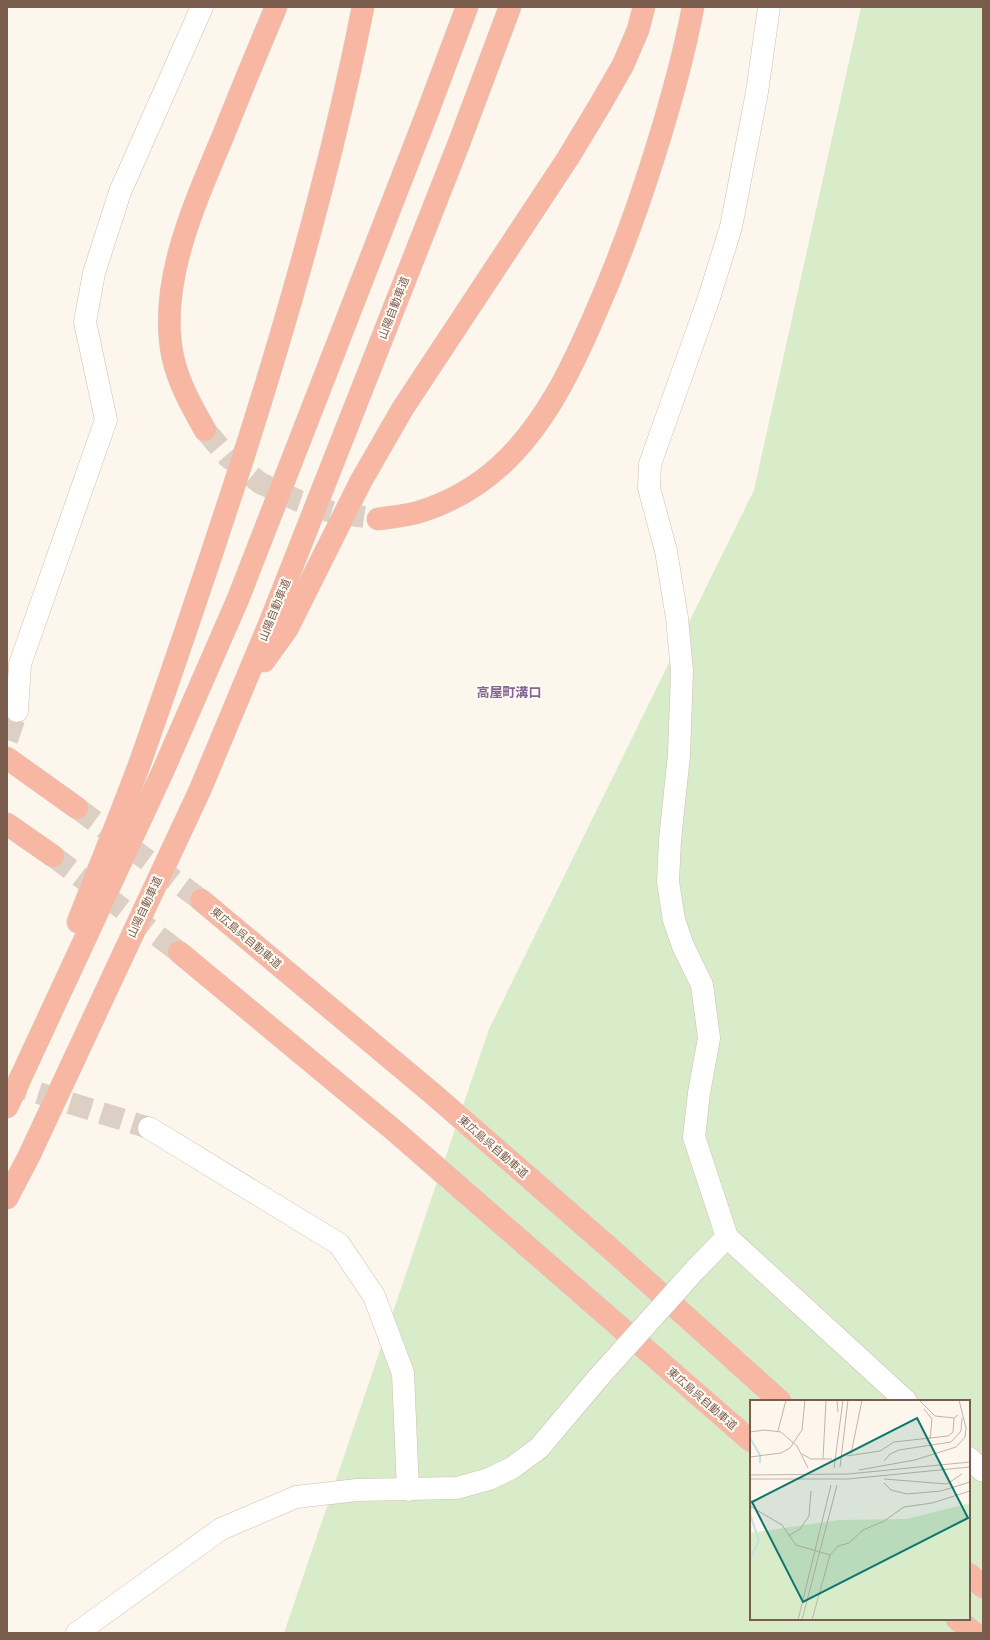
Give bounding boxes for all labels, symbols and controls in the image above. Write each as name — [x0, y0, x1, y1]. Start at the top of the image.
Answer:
street label: 山陽自動車道 — [376, 275, 412, 341]
street label: 山陽自動車道 — [257, 577, 293, 643]
district label: 高屋町溝口 — [476, 685, 542, 700]
street label: 山陽自動車道 — [125, 874, 165, 940]
street label: 東広島呉自動車道 — [208, 905, 284, 971]
street label: 東広島呉自動車道 — [456, 1113, 530, 1181]
street label: 東広島呉自動車道 — [665, 1365, 739, 1433]
inset map — [750, 1400, 970, 1620]

